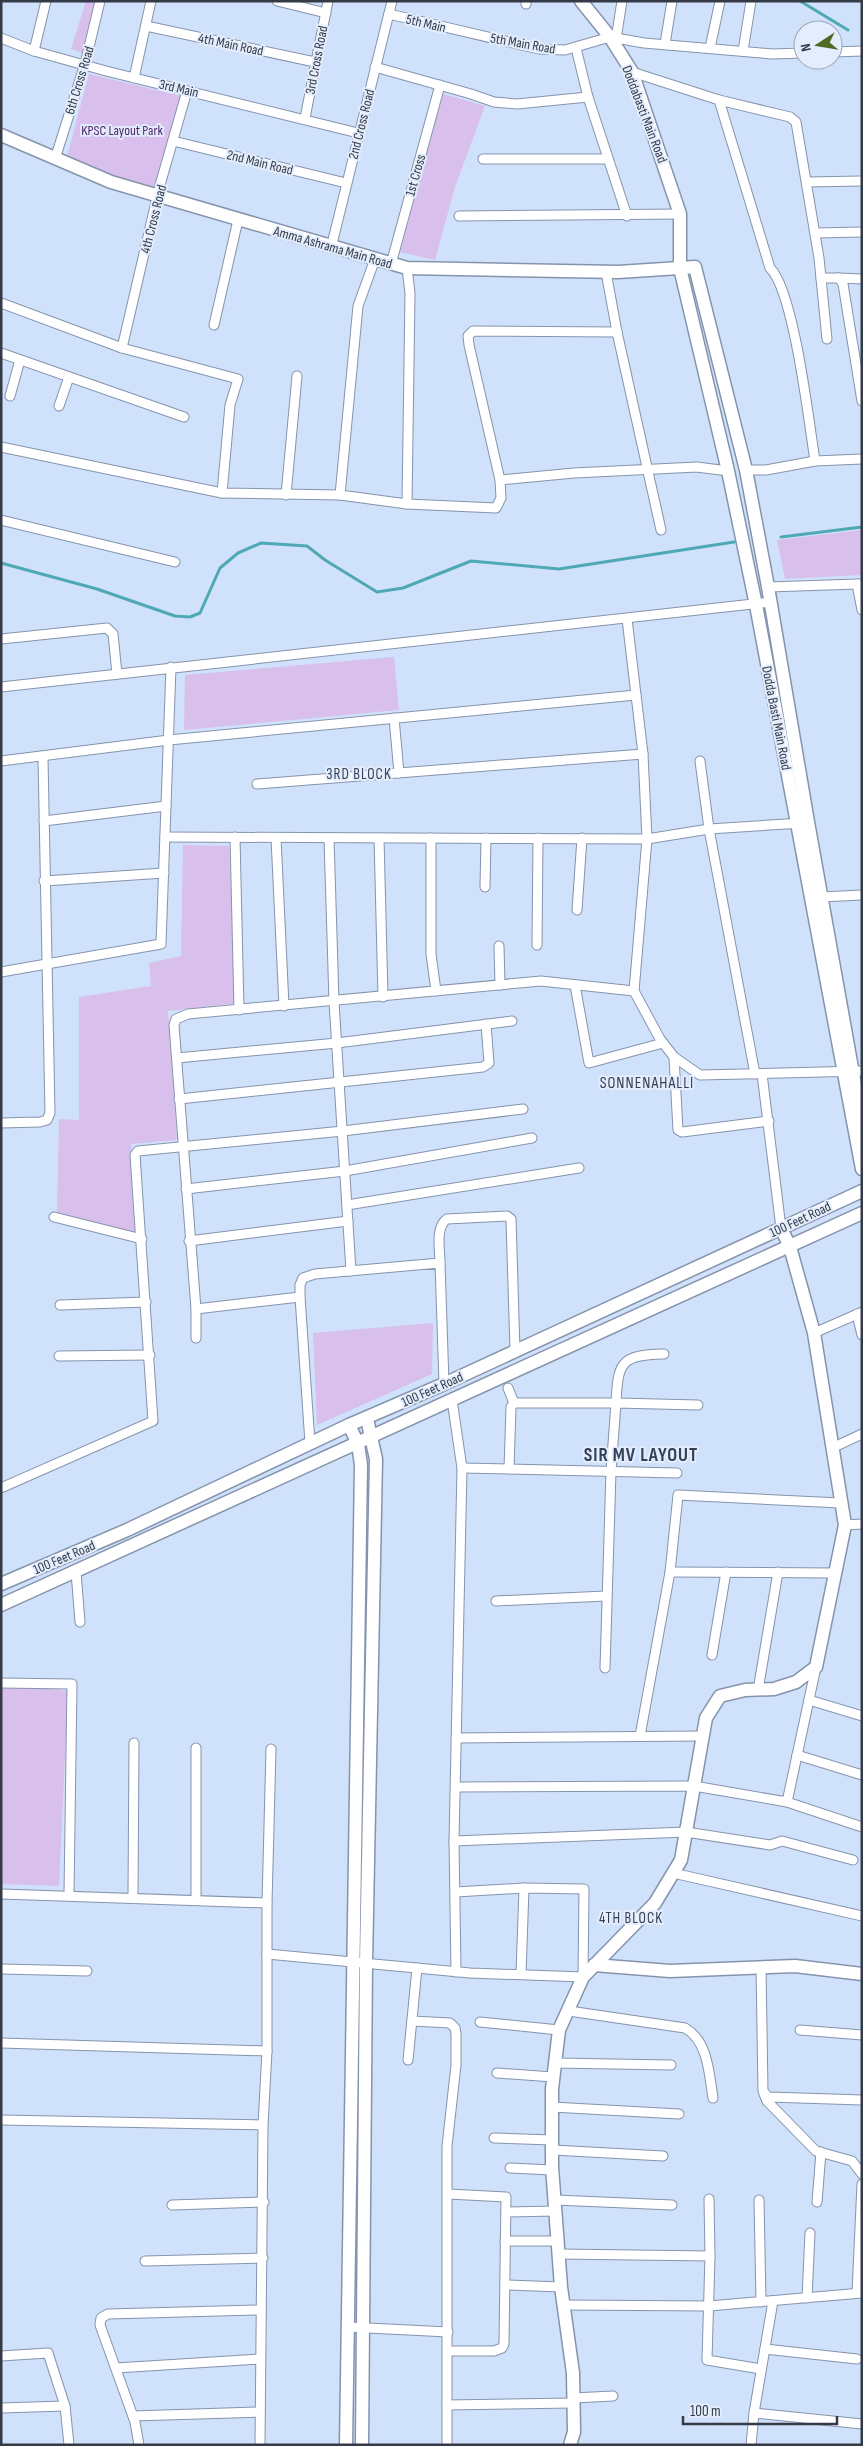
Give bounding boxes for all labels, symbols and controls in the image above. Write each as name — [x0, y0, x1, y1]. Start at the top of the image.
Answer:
street label: 5th Main — [404, 11, 447, 36]
north arrow — [793, 20, 843, 70]
street label: 3rd Cross Road — [302, 24, 331, 96]
street label: 4th Main Road — [197, 29, 265, 60]
street label: 5th Main Road — [489, 29, 557, 58]
text: N — [797, 42, 815, 53]
street label: 6th Cross Road — [61, 44, 98, 116]
street label: Doddabasti Main Road — [618, 63, 671, 165]
street label: 3rd Main — [157, 76, 200, 101]
street label: 2nd Cross Road — [345, 87, 378, 161]
park label: KPSC Layout Park — [81, 122, 163, 139]
street label: 2nd Main Road — [225, 146, 295, 179]
street label: 1st Cross — [401, 152, 430, 198]
street label: 4th Cross Road — [137, 183, 170, 255]
street label: Amma Ashrama Main Road — [271, 222, 394, 273]
street label: Dodda Basti Main Road — [758, 665, 795, 772]
district label: 3RD BLOCK — [326, 765, 392, 784]
district label: SONNENAHALLI — [600, 1074, 694, 1093]
street label: 100 Feet Road — [767, 1198, 834, 1241]
street label: 100 Feet Road — [399, 1368, 466, 1411]
district label: SIR MV LAYOUT — [584, 1444, 698, 1467]
street label: 100 Feet Road — [31, 1537, 98, 1578]
district label: 4TH BLOCK — [599, 1909, 663, 1928]
scale bar — [683, 2394, 837, 2426]
text: 100 m — [690, 2402, 721, 2421]

